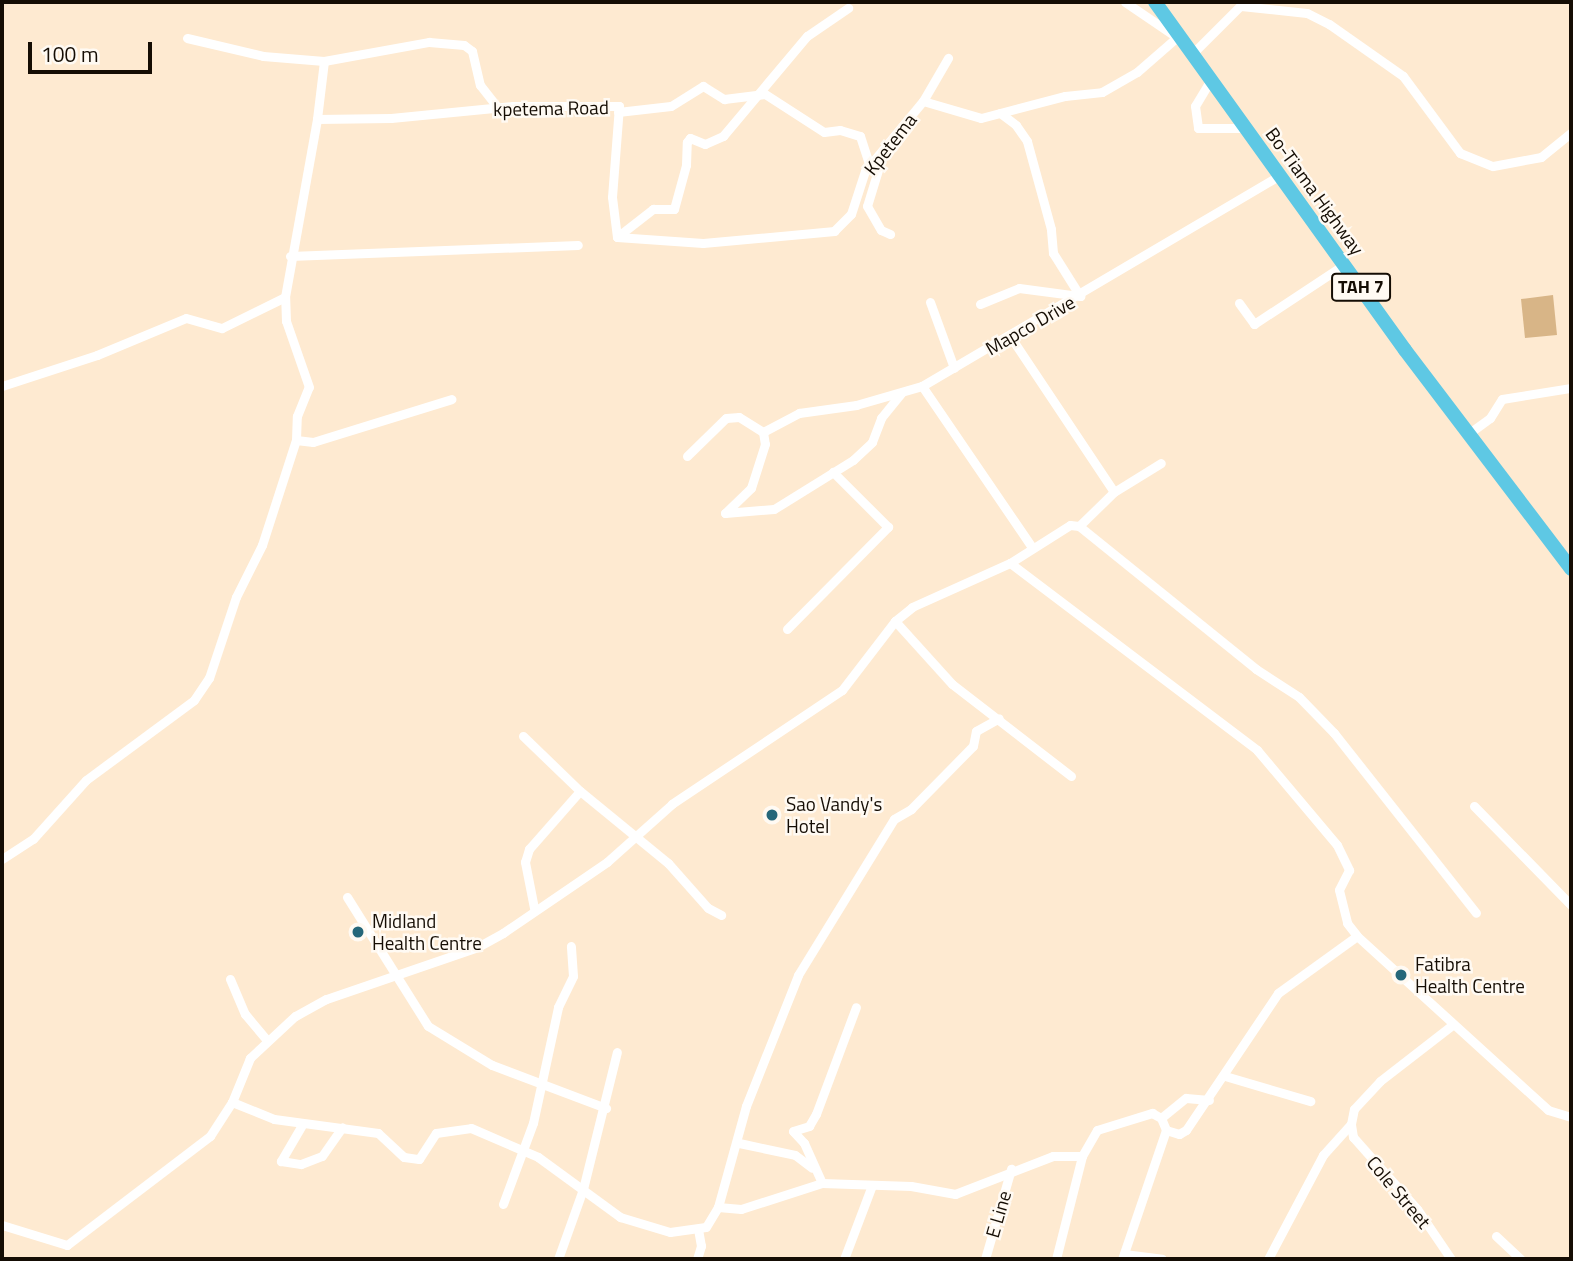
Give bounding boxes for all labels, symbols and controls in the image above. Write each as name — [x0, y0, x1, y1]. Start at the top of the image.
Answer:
scale bar — [32, 28, 156, 72]
text: 100 m — [41, 38, 98, 70]
street label: kpetema Road — [493, 96, 609, 120]
street label: Kpetema — [859, 109, 921, 179]
street label: Bo-Tiama Highway — [1261, 123, 1369, 259]
road number: TAH 7 — [1330, 272, 1392, 302]
street label: Mapco Drive — [981, 290, 1079, 360]
place label: Sao Vandy's Hotel — [786, 793, 882, 837]
marker: Sao Vandy's Hotel — [764, 807, 780, 823]
place label: Midland Health Centre — [372, 910, 482, 954]
marker: Midland Health Centre — [350, 924, 366, 940]
place label: Fatibra Health Centre — [1415, 953, 1525, 997]
marker: Fatibra Health Centre — [1393, 967, 1409, 983]
street label: Cole Street — [1362, 1151, 1436, 1233]
street label: E Line — [980, 1188, 1016, 1240]

